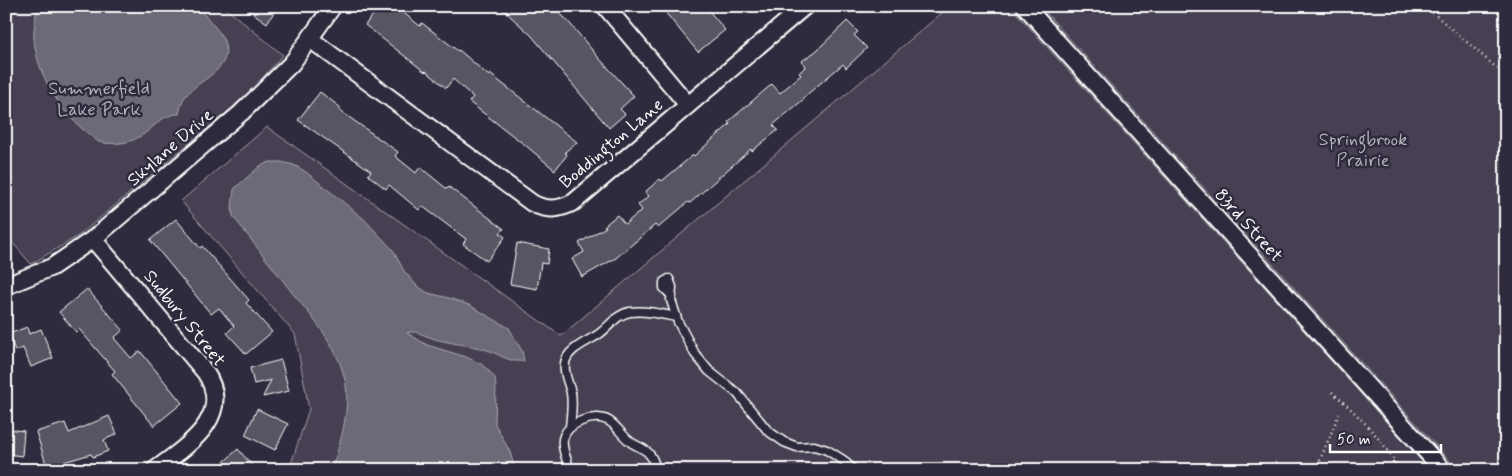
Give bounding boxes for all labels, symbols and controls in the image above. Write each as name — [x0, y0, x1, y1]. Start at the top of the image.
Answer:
park label: Summerfield Lake Park — [48, 77, 150, 122]
street label: Boddington Lane — [555, 93, 670, 196]
street label: Skylane Drive — [122, 103, 219, 192]
park label: Springbrook Prairie — [1319, 128, 1407, 173]
street label: 83rd Street — [1209, 184, 1288, 268]
street label: Sudbury Street — [138, 265, 231, 372]
scale bar — [1330, 421, 1441, 453]
text: 50 m — [1337, 430, 1371, 450]

